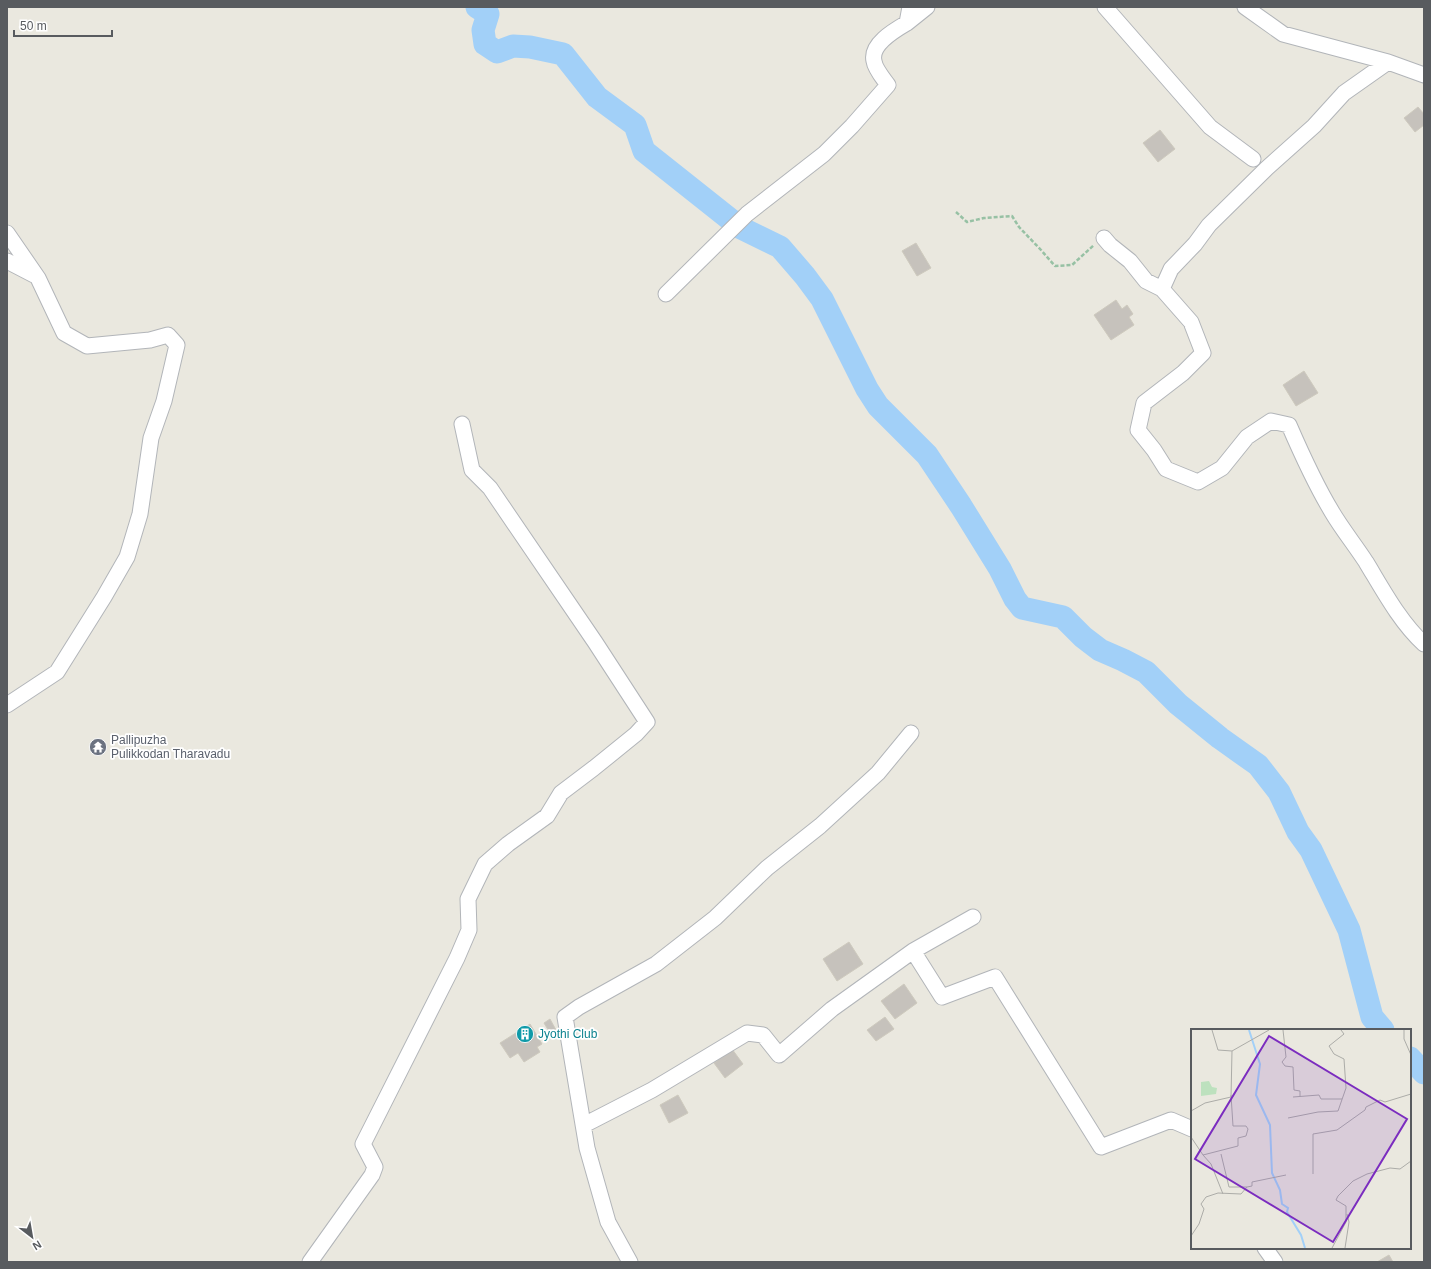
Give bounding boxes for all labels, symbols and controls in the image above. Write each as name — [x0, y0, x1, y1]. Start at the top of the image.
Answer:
scale bar — [14, 12, 112, 38]
text: 50 m — [20, 19, 47, 33]
place label: Pallipuzha Pulikkodan Tharavadu — [111, 733, 230, 761]
temple icon: Pallipuzha Pulikkodan Tharavadu — [88, 737, 108, 757]
building icon: Jyothi Club — [515, 1024, 535, 1044]
place label: Jyothi Club — [538, 1027, 598, 1041]
inset map — [1191, 1029, 1411, 1249]
north arrow — [12, 1217, 52, 1257]
text: N — [31, 1238, 44, 1253]

